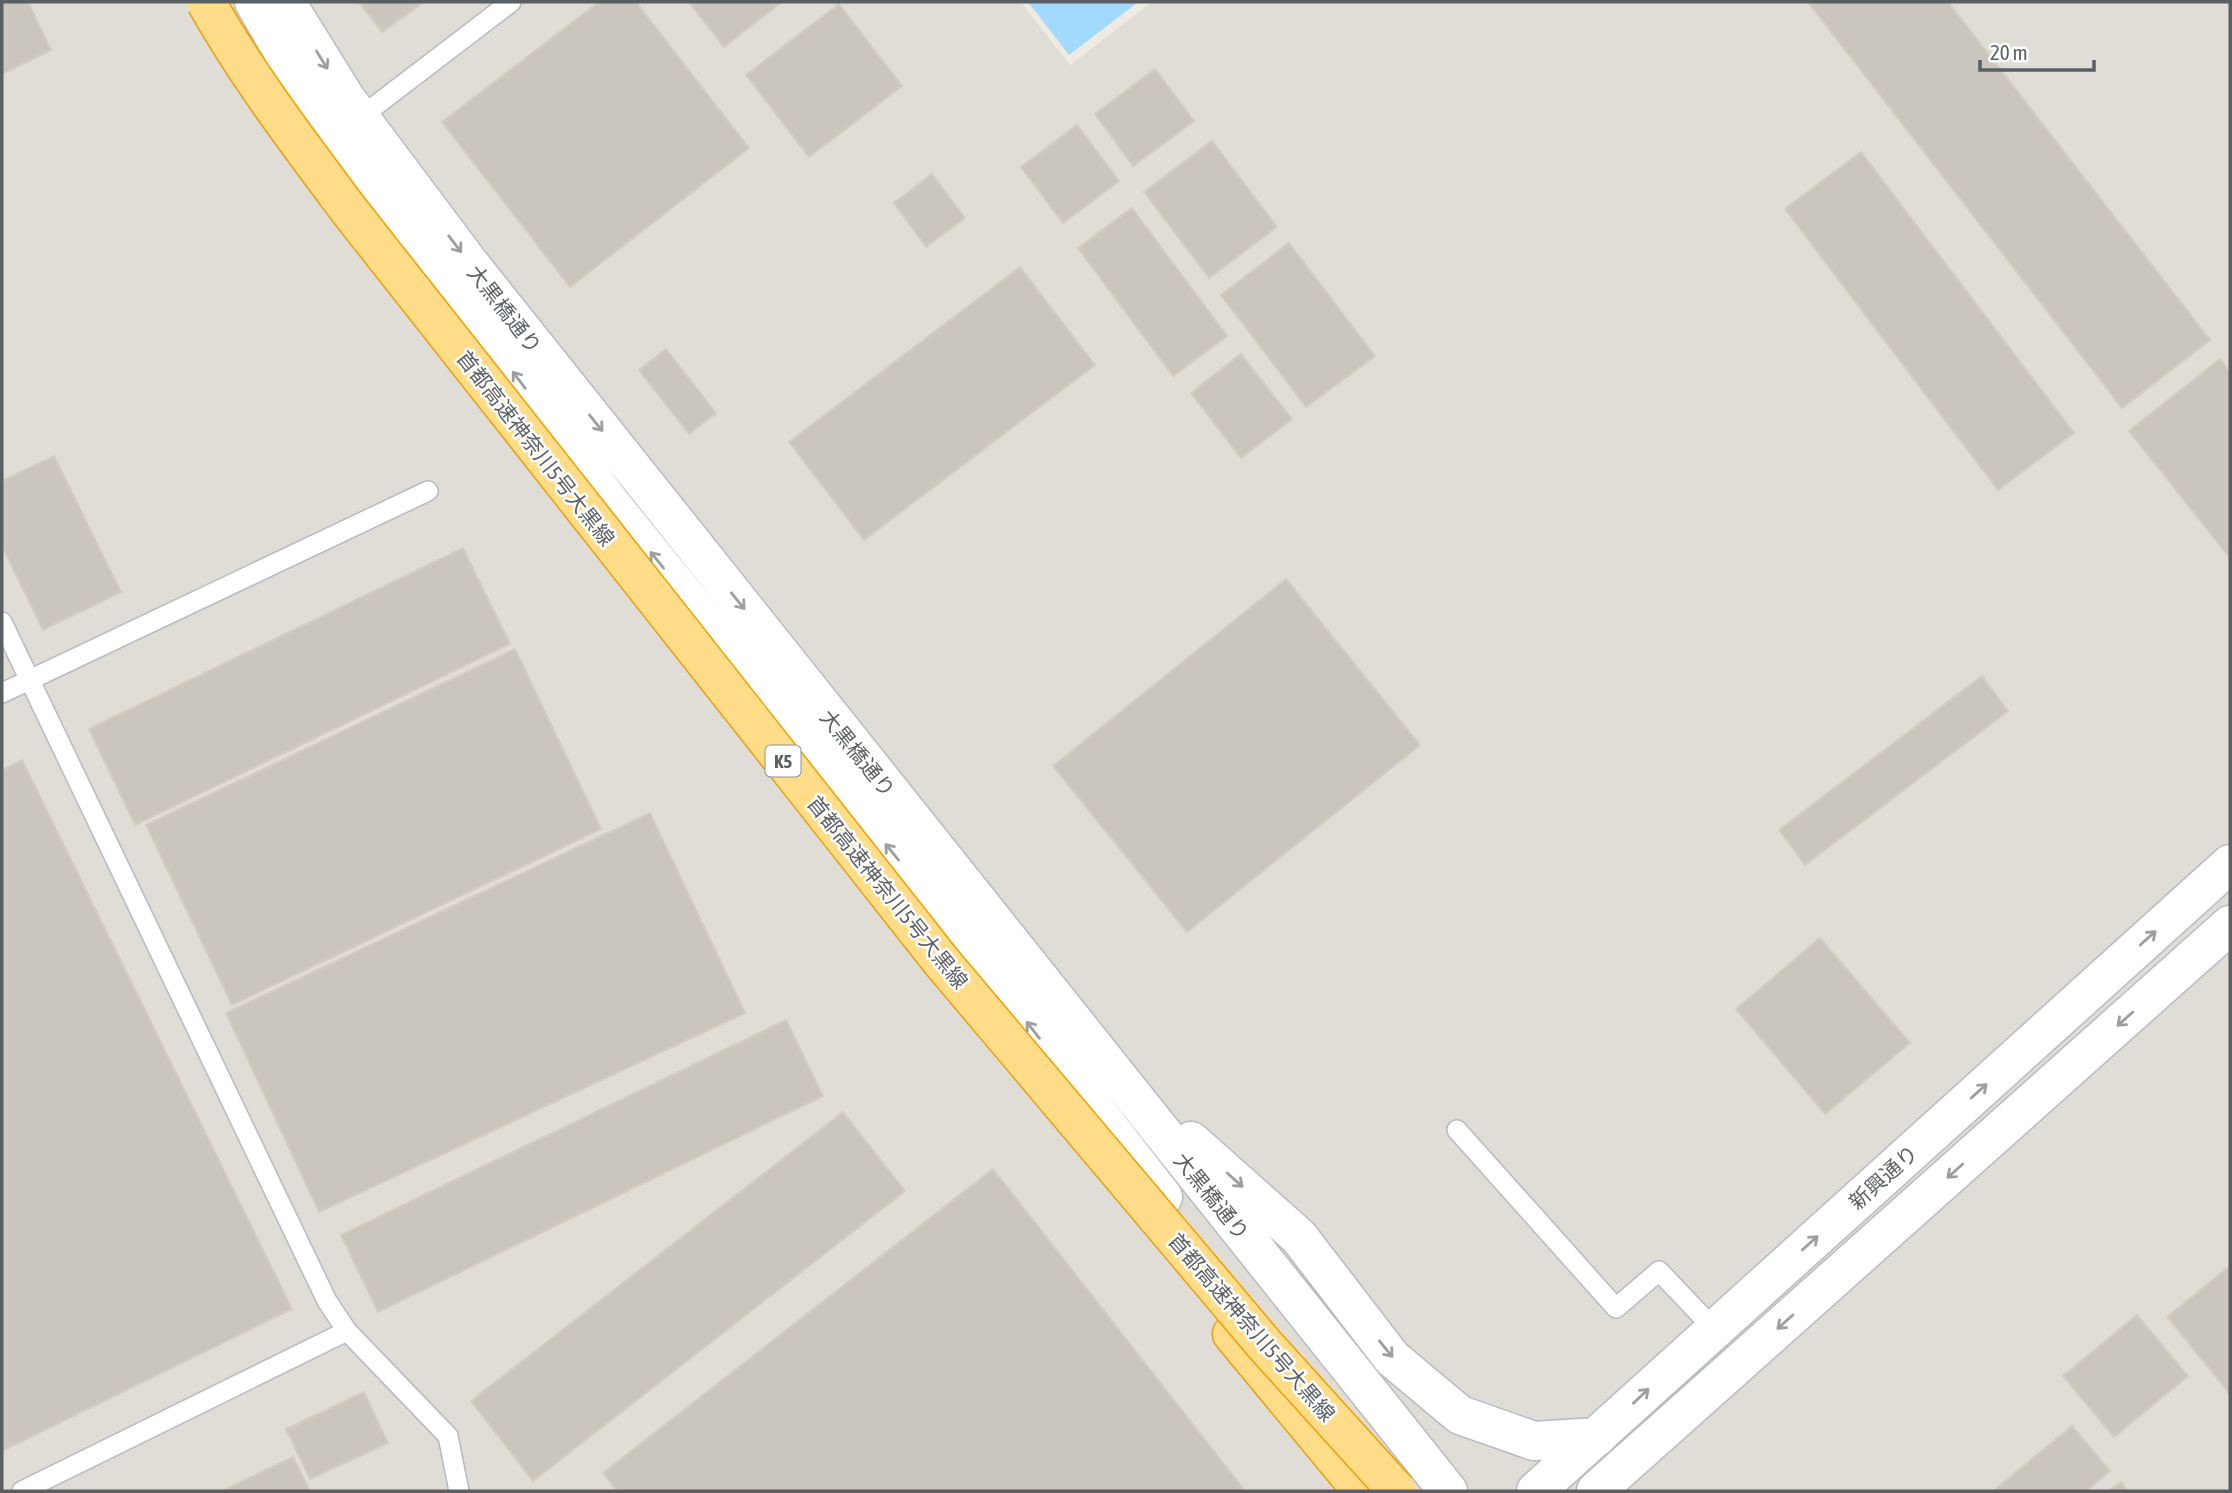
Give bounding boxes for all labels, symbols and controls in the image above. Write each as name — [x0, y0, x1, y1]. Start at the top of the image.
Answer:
scale bar — [1980, 28, 2094, 72]
text: 20 m — [1990, 40, 2028, 64]
one-way arrow — [316, 49, 330, 69]
one-way arrow — [447, 235, 462, 254]
street label: 大黒橋通り — [463, 260, 547, 358]
street label: 首都高速神奈川5号大黒線 — [452, 346, 620, 550]
one-way arrow — [511, 371, 526, 389]
one-way arrow — [588, 413, 603, 432]
one-way arrow — [649, 552, 665, 570]
one-way arrow — [730, 591, 745, 610]
street label: 大黒橋通り — [816, 705, 900, 801]
road number: K5 — [766, 746, 800, 776]
street label: 首都高速神奈川5号大黒線 — [803, 791, 973, 993]
one-way arrow — [885, 843, 900, 861]
one-way arrow — [2138, 931, 2156, 947]
one-way arrow — [2116, 1011, 2134, 1027]
one-way arrow — [1026, 1021, 1041, 1040]
one-way arrow — [1969, 1083, 1987, 1099]
street label: 新興通り — [1844, 1140, 1922, 1214]
street label: 大黒橋通り — [1170, 1148, 1254, 1244]
one-way arrow — [1946, 1163, 1964, 1179]
one-way arrow — [1226, 1172, 1244, 1188]
street label: 首都高速神奈川5号大黒線 — [1164, 1228, 1340, 1426]
one-way arrow — [1800, 1235, 1818, 1251]
one-way arrow — [1776, 1314, 1794, 1330]
one-way arrow — [1378, 1339, 1393, 1358]
one-way arrow — [1632, 1388, 1649, 1405]

